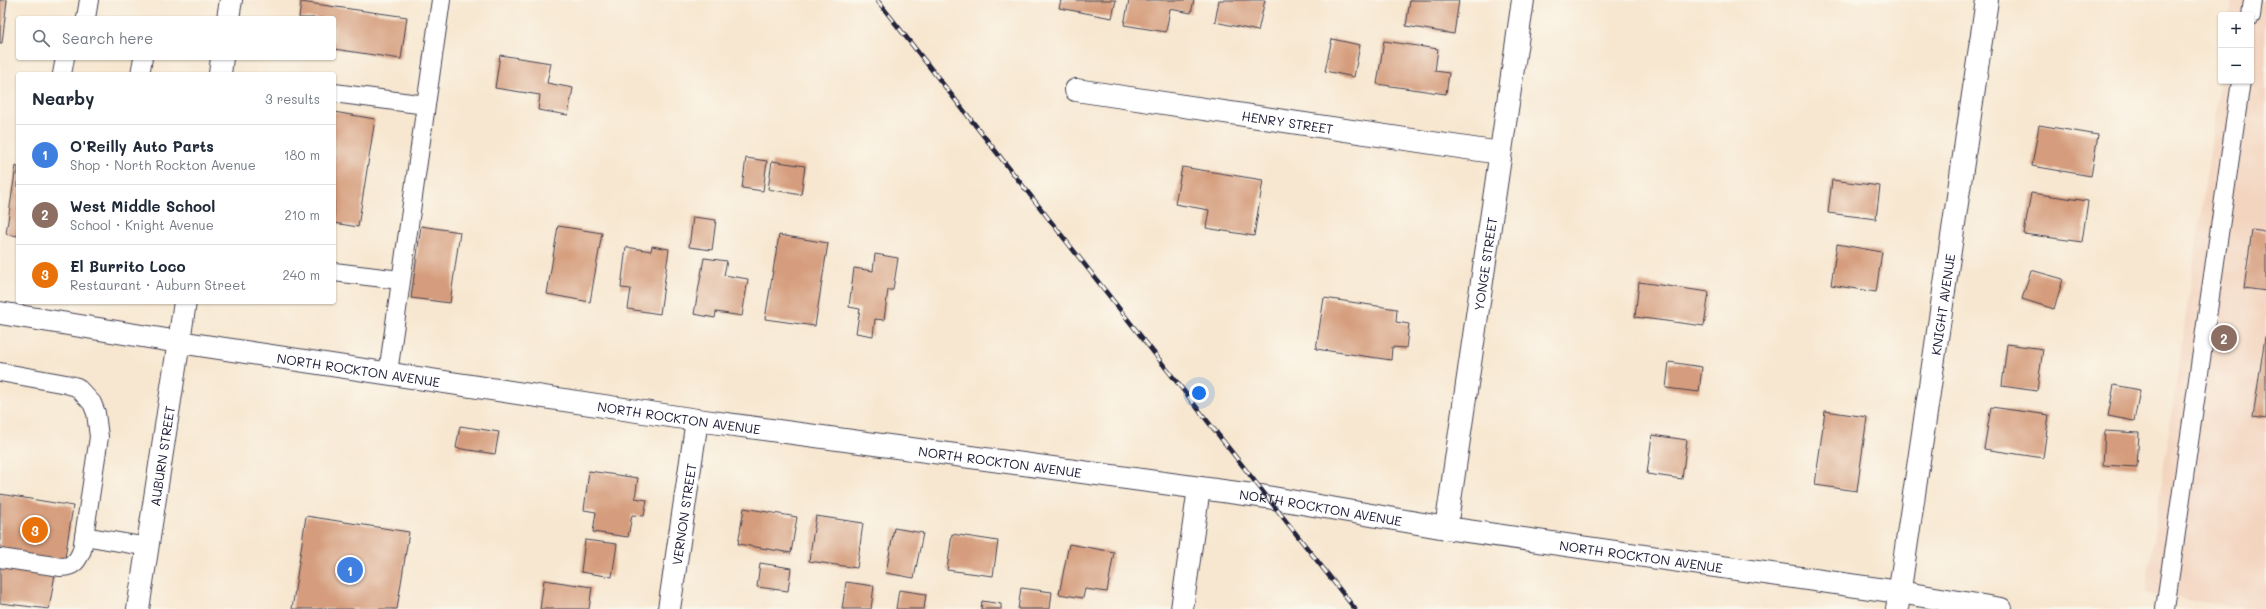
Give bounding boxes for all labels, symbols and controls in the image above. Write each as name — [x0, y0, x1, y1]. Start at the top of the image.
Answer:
map controls — [2218, 12, 2254, 84]
button: + — [2218, 12, 2254, 48]
search box — [16, 16, 336, 60]
icon: search — [30, 27, 52, 49]
text: Search here — [62, 28, 153, 48]
button: − — [2218, 48, 2254, 84]
text: Nearby — [32, 87, 94, 109]
text: 3 results — [265, 90, 320, 107]
street label: HENRY STREET — [1241, 106, 1335, 137]
text: O'Reilly Auto Parts — [70, 136, 214, 156]
text: 1 — [42, 146, 48, 163]
text: 180 m — [284, 146, 320, 163]
text: Shop · North Rockton Avenue — [70, 156, 256, 173]
text: West Middle School — [70, 196, 215, 216]
text: 2 — [41, 206, 49, 223]
text: 210 m — [284, 206, 320, 223]
text: School · Knight Avenue — [70, 216, 214, 233]
street label: YONGE STREET — [1469, 216, 1500, 312]
street label: KNIGHT AVENUE — [1926, 253, 1958, 356]
text: El Burrito Loco — [70, 256, 186, 276]
text: 3 — [41, 266, 49, 283]
text: 240 m — [283, 266, 320, 283]
text: Restaurant · Auburn Street — [70, 276, 246, 293]
pin: 2 — [2211, 323, 2237, 353]
street label: NORTH ROCKTON AVENUE — [276, 348, 441, 390]
your location — [1189, 383, 1209, 403]
street label: NORTH ROCKTON AVENUE — [596, 397, 762, 437]
street label: AUBURN STREET — [145, 404, 178, 507]
street label: NORTH ROCKTON AVENUE — [917, 441, 1083, 480]
street label: VERNON STREET — [667, 462, 699, 566]
street label: NORTH ROCKTON AVENUE — [1238, 485, 1403, 529]
pin: 3 — [22, 515, 48, 545]
street label: NORTH ROCKTON AVENUE — [1558, 536, 1724, 575]
pin: 1 — [337, 555, 363, 585]

